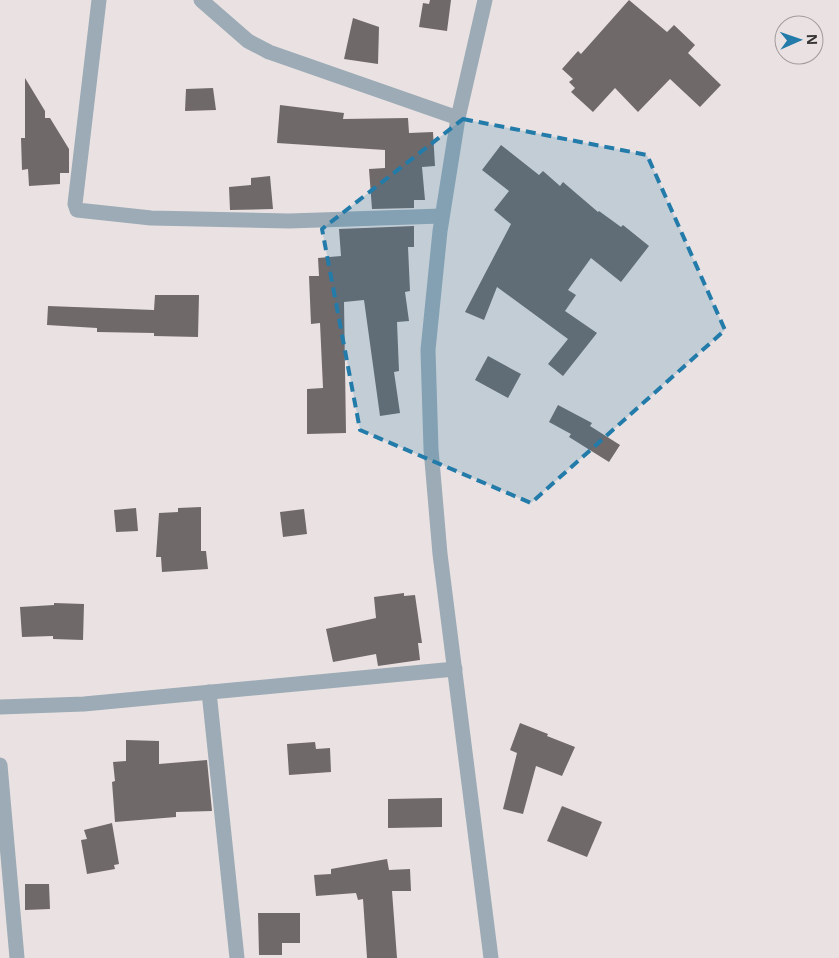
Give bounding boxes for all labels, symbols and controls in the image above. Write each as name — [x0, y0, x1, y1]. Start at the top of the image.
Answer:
north arrow — [774, 15, 824, 65]
text: N — [803, 34, 822, 46]

